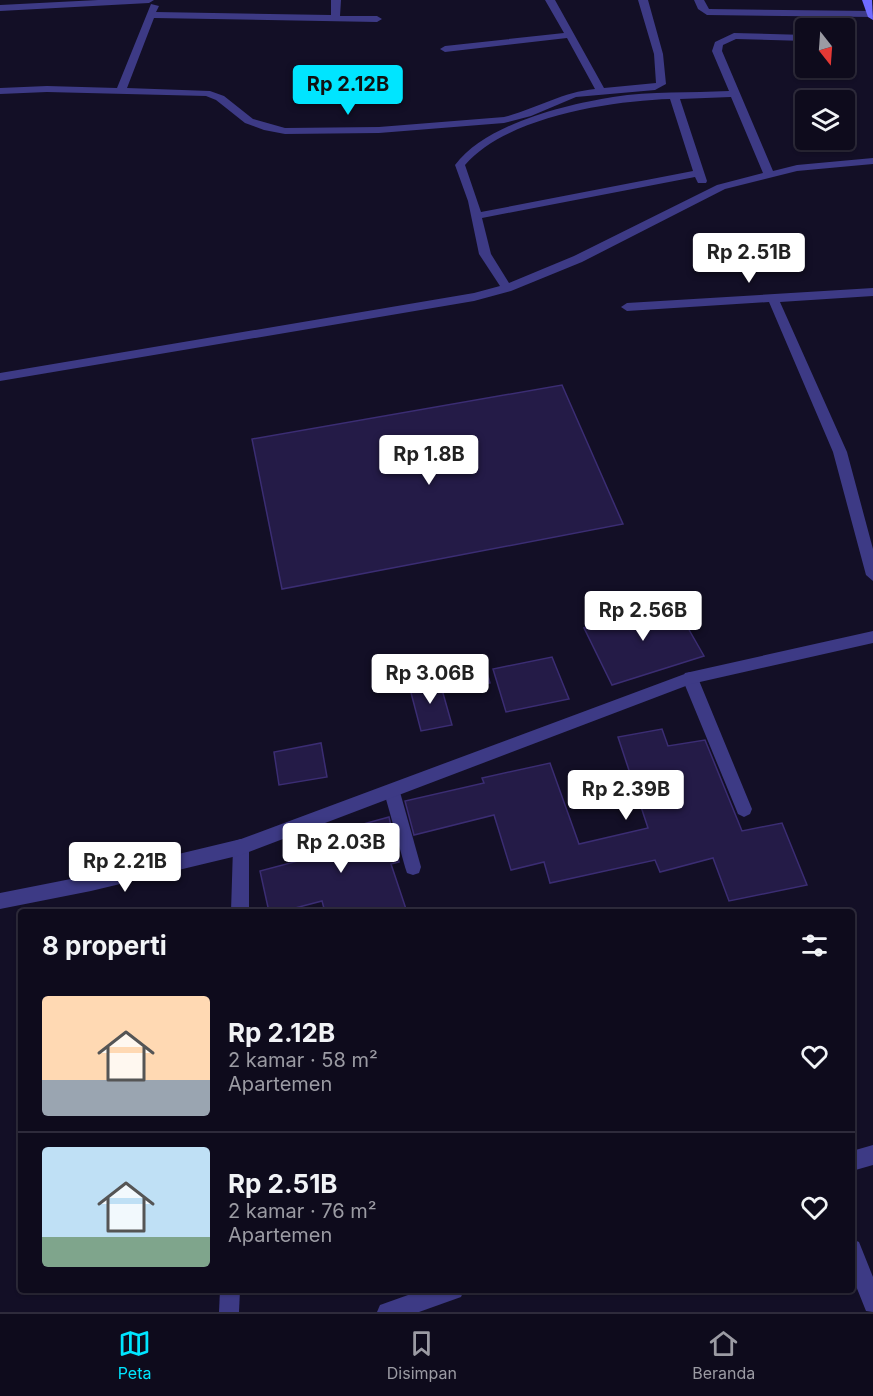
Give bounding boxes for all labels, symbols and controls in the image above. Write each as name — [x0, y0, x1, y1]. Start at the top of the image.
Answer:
north arrow — [795, 18, 855, 78]
map controls — [795, 18, 855, 150]
pin: Rp 2.12B — [286, 65, 410, 116]
text: Rp 2.12B — [307, 72, 389, 96]
button: layers — [795, 90, 855, 150]
pin: Rp 2.51B — [687, 233, 811, 284]
text: Rp 2.51B — [707, 240, 791, 264]
pin: Rp 1.8B — [374, 435, 484, 486]
text: Rp 1.8B — [393, 442, 465, 466]
pin: Rp 2.56B — [581, 591, 705, 642]
text: Rp 2.56B — [599, 598, 687, 622]
pin: Rp 3.06B — [368, 654, 492, 705]
text: Rp 3.06B — [386, 661, 474, 685]
pin: Rp 2.39B — [564, 770, 688, 821]
text: Rp 2.39B — [582, 777, 670, 801]
pin: Rp 2.03B — [279, 823, 403, 874]
text: Rp 2.03B — [297, 830, 385, 854]
pin: Rp 2.21B — [63, 842, 187, 893]
text: Rp 2.21B — [83, 849, 167, 873]
icon: filters — [798, 929, 831, 962]
text: 8 properti — [42, 930, 167, 961]
text: Rp 2.12B — [228, 1017, 335, 1048]
icon: home — [90, 1020, 162, 1092]
icon: heart — [798, 1040, 831, 1073]
text: 2 kamar · 58 m² — [228, 1048, 378, 1072]
text: Apartemen — [228, 1072, 332, 1096]
text: Rp 2.51B — [228, 1168, 338, 1199]
icon: home — [90, 1171, 162, 1243]
icon: heart — [798, 1191, 831, 1224]
text: 2 kamar · 76 m² — [228, 1199, 377, 1223]
text: Apartemen — [228, 1223, 332, 1247]
tab: Peta — [118, 1327, 151, 1383]
tab: Disimpan — [387, 1327, 457, 1383]
tab: Beranda — [692, 1327, 755, 1383]

